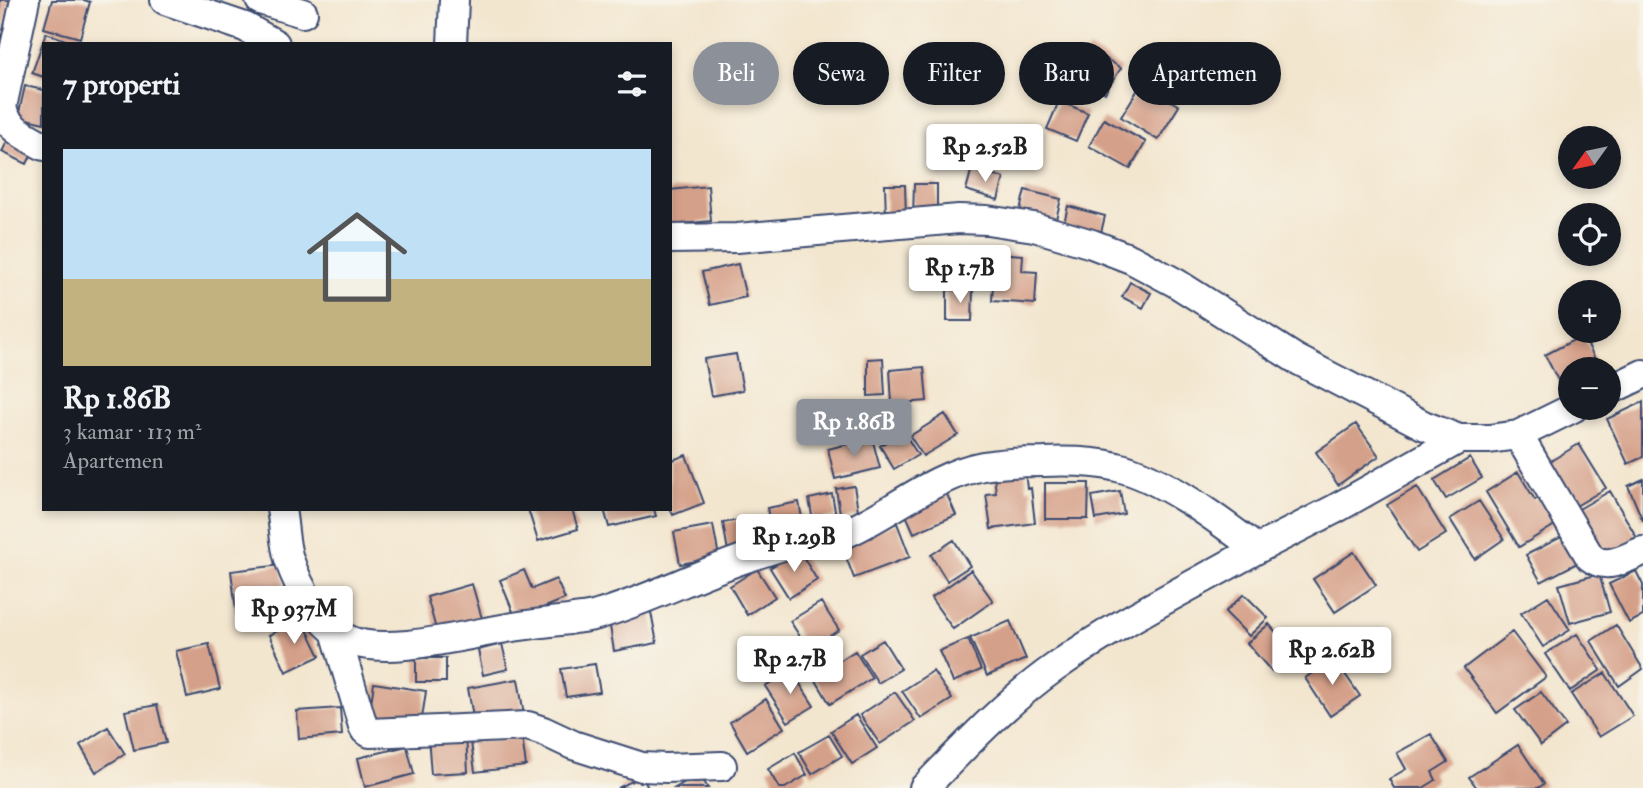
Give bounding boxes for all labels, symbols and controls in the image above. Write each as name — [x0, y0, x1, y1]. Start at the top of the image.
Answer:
chip: Beli — [693, 42, 779, 105]
chip: Sewa — [793, 42, 889, 105]
chip: Filter — [903, 42, 1005, 105]
chip: Baru — [1019, 42, 1114, 105]
chip: Apartemen — [1128, 42, 1281, 105]
icon: filters — [613, 65, 651, 103]
text: 7 properti — [63, 66, 180, 103]
pin: Rp 2.52B — [913, 124, 1057, 184]
north arrow — [1558, 126, 1620, 189]
map controls — [1558, 126, 1621, 420]
text: Rp 2.52B — [942, 132, 1028, 161]
icon: home — [294, 194, 420, 320]
button: locate — [1558, 203, 1621, 266]
pin: Rp 1.7B — [895, 246, 1025, 305]
text: Rp 1.7B — [925, 253, 995, 282]
button: + — [1558, 280, 1621, 343]
button: − — [1558, 357, 1621, 420]
text: Rp 1.86B — [63, 380, 171, 417]
pin: Rp 1.86B — [782, 400, 926, 459]
text: Rp 1.86B — [812, 407, 896, 436]
text: 3 kamar · 113 m² — [63, 417, 201, 446]
text: Apartemen — [63, 446, 164, 475]
pin: Rp 1.29B — [722, 514, 866, 574]
text: Rp 1.29B — [752, 522, 836, 551]
pin: Rp 937M — [229, 586, 359, 646]
text: Rp 937M — [251, 594, 337, 623]
pin: Rp 2.62B — [1260, 628, 1404, 687]
text: Rp 2.62B — [1288, 635, 1376, 664]
pin: Rp 2.7B — [725, 636, 855, 696]
text: Rp 2.7B — [753, 644, 827, 673]

